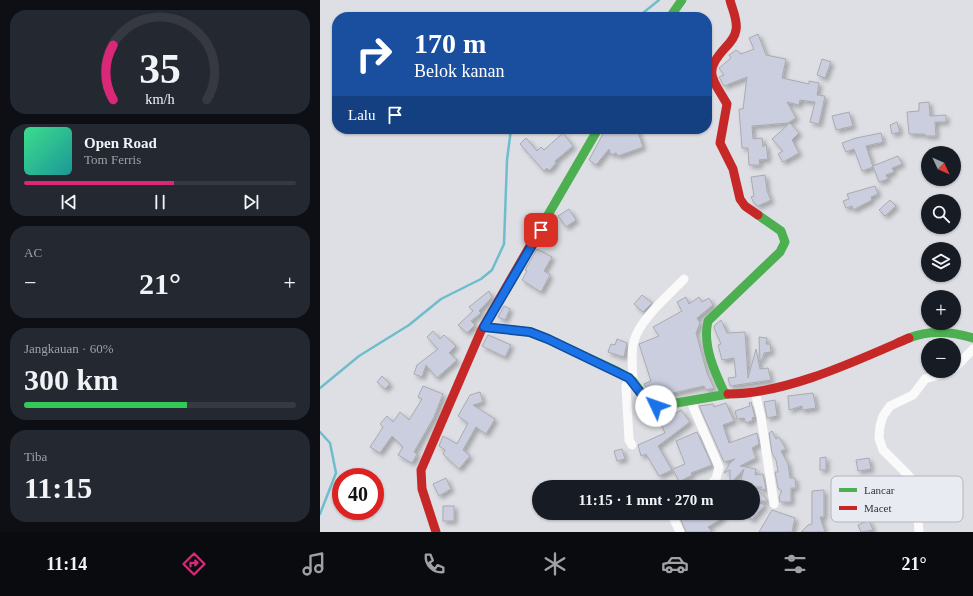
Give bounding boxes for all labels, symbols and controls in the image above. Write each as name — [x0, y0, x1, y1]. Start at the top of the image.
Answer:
icon: right — [348, 28, 400, 80]
text: 170 m — [414, 28, 486, 59]
text: 35 — [139, 46, 181, 92]
text: Belok kanan — [414, 61, 504, 81]
text: km/h — [145, 91, 175, 107]
icon: arrive — [384, 104, 406, 126]
text: Lalu — [348, 107, 376, 123]
text: Open Road — [84, 135, 157, 151]
north arrow — [921, 146, 961, 186]
map controls — [921, 146, 961, 378]
text: Tom Ferris — [84, 152, 141, 167]
icon: previous — [58, 191, 80, 213]
icon: pause — [149, 191, 171, 213]
icon: next — [240, 191, 262, 213]
button: search — [921, 194, 961, 234]
pin — [524, 213, 558, 247]
icon: arrive — [530, 219, 552, 241]
button: layers — [921, 242, 961, 282]
text: AC — [24, 245, 42, 260]
text: 21° — [139, 267, 181, 300]
text: − — [24, 270, 36, 295]
text: + — [284, 270, 296, 295]
button: + — [921, 290, 961, 330]
button: − — [921, 338, 961, 378]
text: Jangkauan · 60% — [24, 341, 114, 356]
text: 300 km — [24, 363, 118, 396]
position arrow — [635, 385, 677, 427]
text: Tiba — [24, 449, 47, 464]
speed limit sign: 40 — [332, 468, 384, 520]
text: 11:15 — [24, 471, 92, 504]
legend — [831, 476, 963, 522]
text: Lancar — [864, 484, 895, 496]
text: 11:15 · 1 mnt · 270 m — [579, 492, 714, 508]
text: Macet — [864, 502, 891, 514]
icon: directions — [180, 550, 208, 578]
icon: music — [300, 550, 328, 578]
icon: phone — [420, 550, 448, 578]
icon: climate — [541, 550, 569, 578]
icon: car — [661, 550, 689, 578]
icon: filters — [781, 550, 809, 578]
text: 11:14 — [46, 554, 87, 574]
text: 21° — [902, 554, 927, 574]

